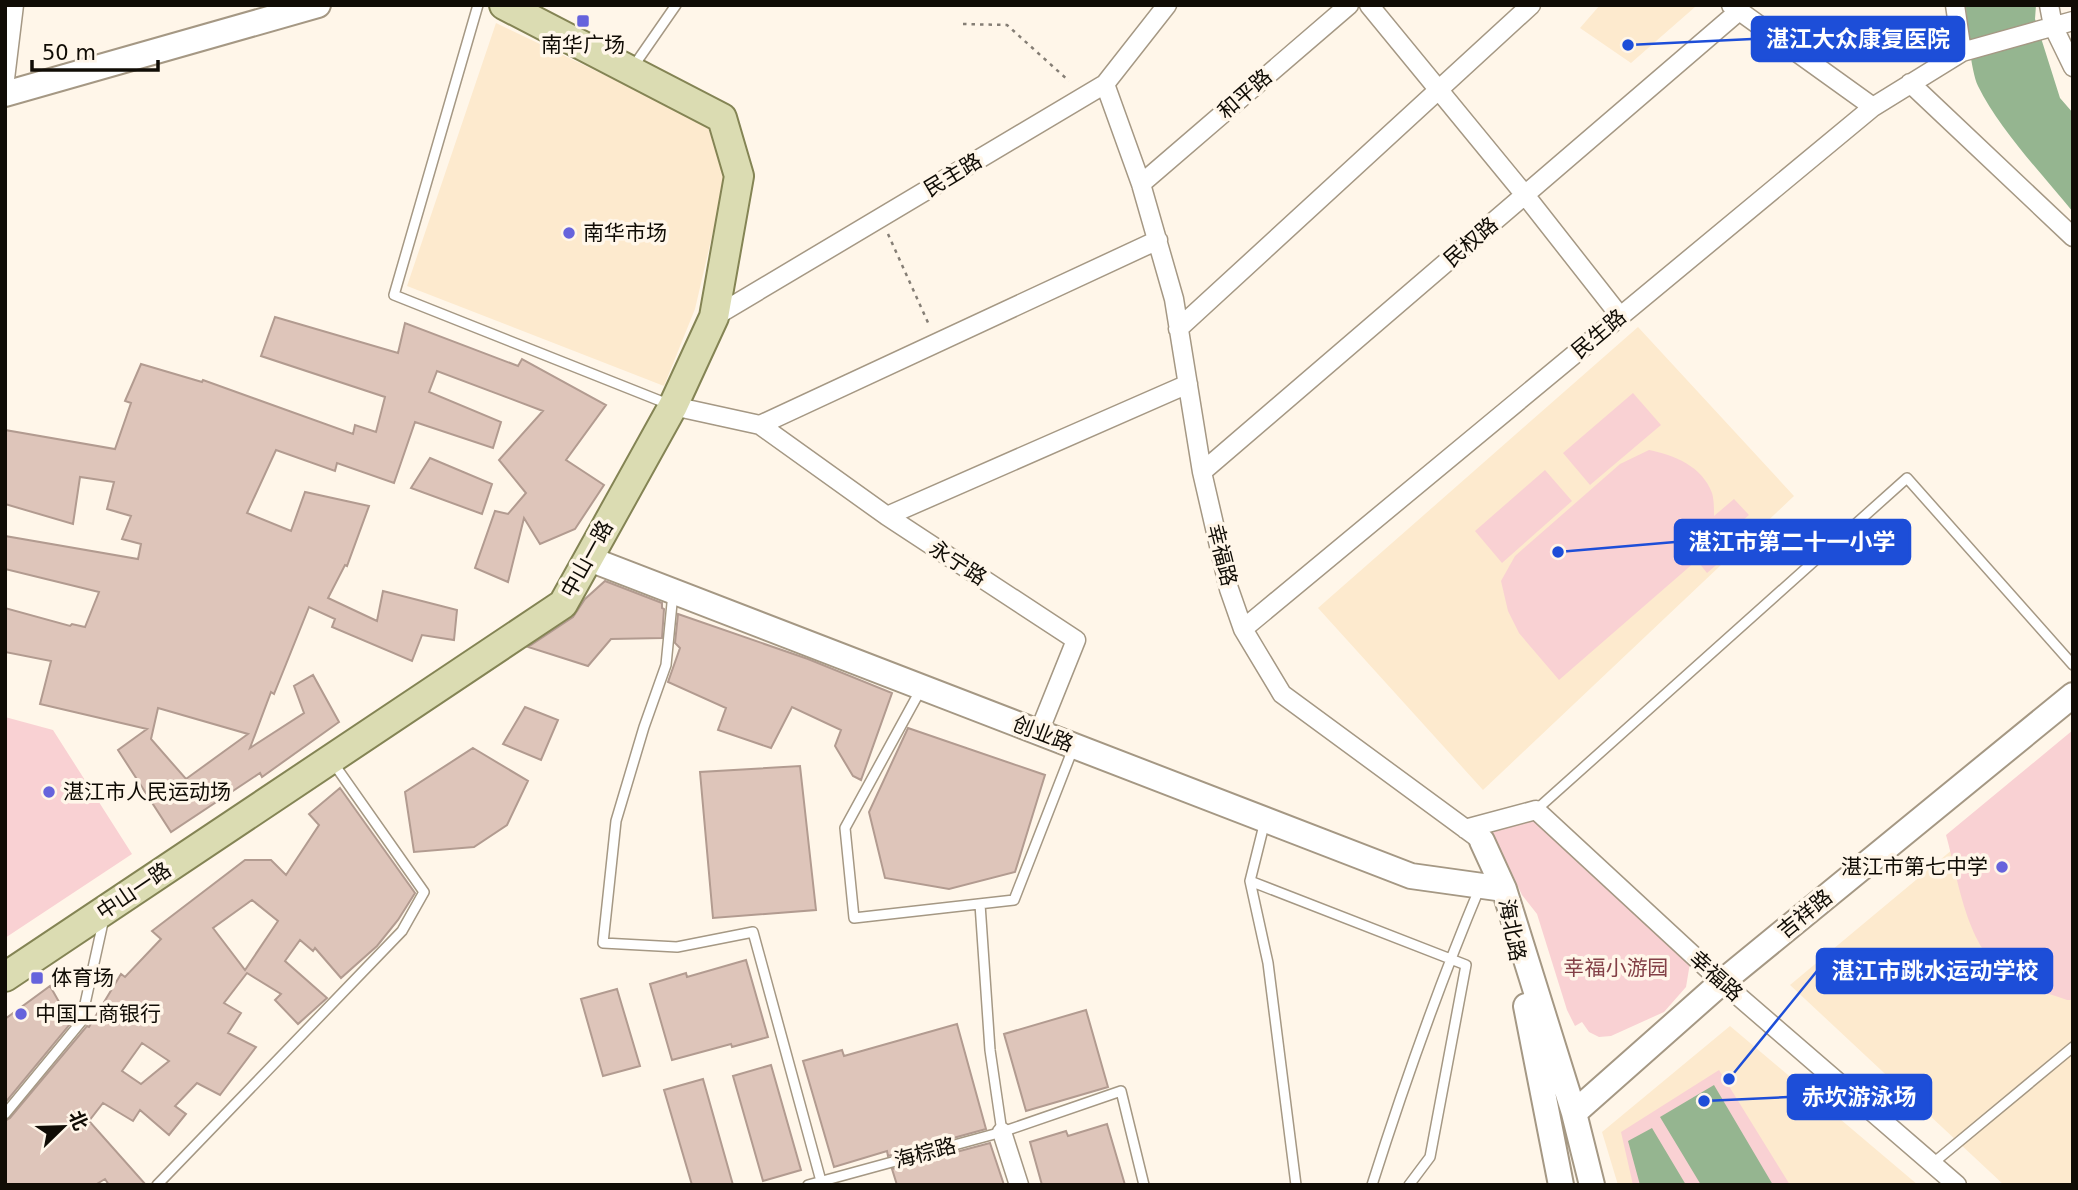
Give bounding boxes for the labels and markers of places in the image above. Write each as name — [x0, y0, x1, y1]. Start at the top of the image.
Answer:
marker: 南华广场 — [575, 13, 591, 29]
callout: 湛江大众康复医院 — [1752, 17, 1964, 61]
place label: 南华广场 — [541, 33, 625, 57]
place label: 南华市场 — [583, 221, 667, 245]
marker: 南华市场 — [561, 225, 577, 241]
callout: 湛江市第二十一小学 — [1675, 520, 1910, 564]
place label: 湛江市人民运动场 — [63, 780, 231, 804]
marker: 湛江市人民运动场 — [41, 784, 57, 800]
place label: 湛江市第七中学 — [1841, 855, 1988, 879]
marker: 湛江市第七中学 — [1994, 859, 2010, 875]
callout: 湛江市跳水运动学校 — [1817, 949, 2052, 993]
place label: 体育场 — [51, 966, 114, 990]
marker: 体育场 — [29, 970, 45, 986]
place label: 中国工商银行 — [35, 1002, 161, 1026]
marker: 中国工商银行 — [13, 1006, 29, 1022]
callout: 赤坎游泳场 — [1788, 1075, 1931, 1119]

